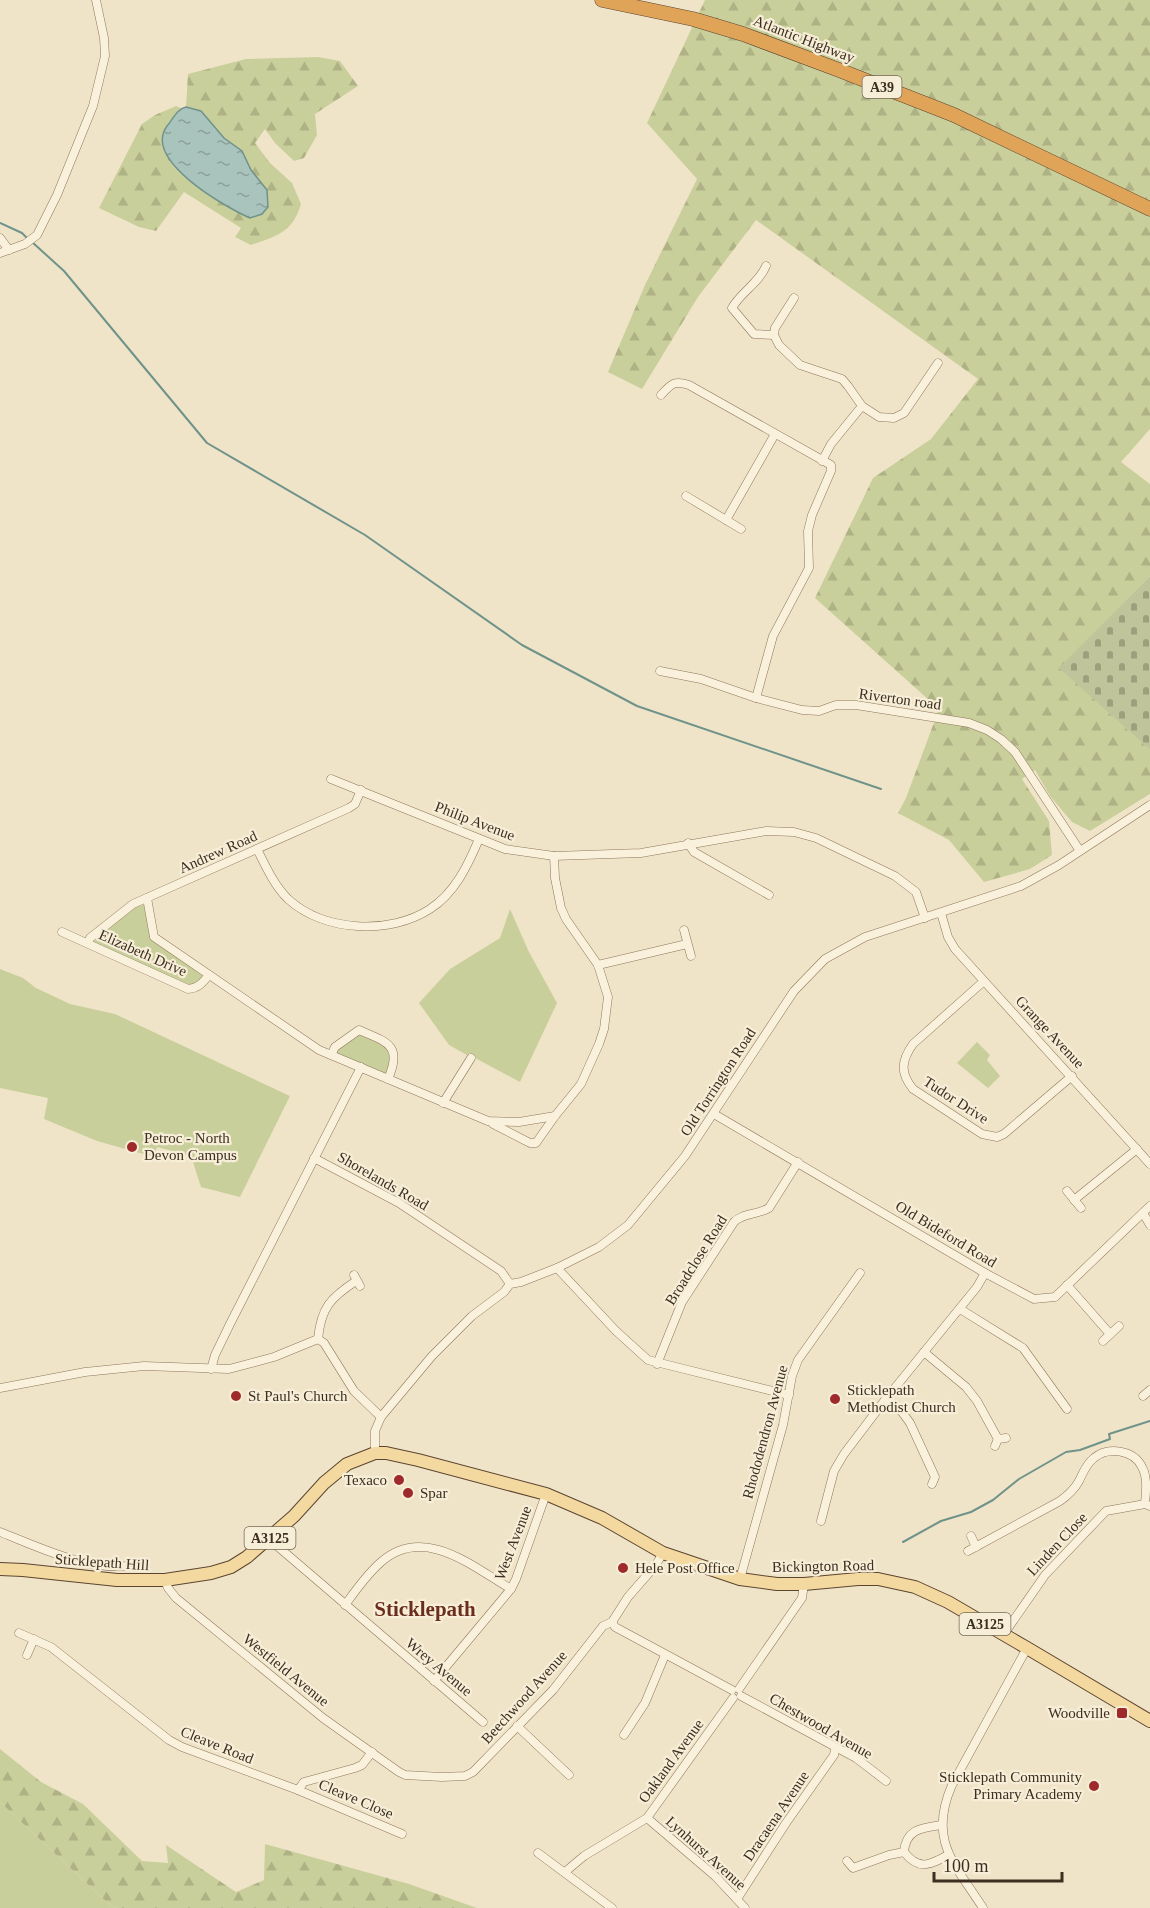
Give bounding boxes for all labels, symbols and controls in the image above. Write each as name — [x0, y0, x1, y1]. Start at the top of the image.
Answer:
street label: Atlantic Highway — [751, 12, 857, 66]
road number: A39 — [862, 76, 902, 98]
street label: Riverton road — [858, 685, 943, 713]
street label: Philip Avenue — [433, 798, 518, 844]
street label: Andrew Road — [176, 827, 260, 876]
street label: Elizabeth Drive — [97, 926, 190, 980]
street label: Grange Avenue — [1013, 993, 1088, 1072]
street label: Old Torrington Road — [677, 1025, 759, 1139]
street label: Tudor Drive — [921, 1073, 992, 1127]
place label: Petroc - North Devon Campus — [144, 1130, 237, 1163]
marker: Petroc - North Devon Campus — [125, 1140, 139, 1154]
street label: Shorelands Road — [335, 1149, 432, 1214]
street label: Old Bideford Road — [893, 1198, 1000, 1271]
street label: Broadclose Road — [662, 1212, 730, 1308]
street label: Rhododendron Avenue — [739, 1363, 791, 1501]
place label: Sticklepath Methodist Church — [847, 1382, 956, 1415]
place label: St Paul's Church — [248, 1388, 348, 1404]
marker: St Paul's Church — [229, 1389, 243, 1403]
marker: Sticklepath Methodist Church — [828, 1392, 842, 1406]
place label: Texaco — [344, 1472, 387, 1488]
marker: Texaco — [392, 1473, 406, 1487]
place label: Spar — [420, 1485, 448, 1501]
marker: Spar — [401, 1486, 415, 1500]
street label: West Avenue — [492, 1503, 535, 1582]
street label: Linden Close — [1024, 1509, 1091, 1579]
road number: A3125 — [244, 1527, 296, 1549]
street label: Sticklepath Hill — [54, 1551, 150, 1573]
street label: Bickington Road — [772, 1557, 875, 1575]
place label: Hele Post Office — [635, 1560, 735, 1576]
marker: Hele Post Office — [616, 1561, 630, 1575]
district label: Sticklepath — [374, 1597, 476, 1621]
road number: A3125 — [960, 1613, 1010, 1635]
street label: Westfield Avenue — [240, 1631, 332, 1710]
street label: Wrey Avenue — [403, 1635, 475, 1699]
street label: Beechwood Avenue — [478, 1647, 570, 1747]
street label: Chestwood Avenue — [767, 1690, 876, 1762]
place label: Woodville — [1048, 1705, 1110, 1721]
marker: Woodville — [1115, 1706, 1129, 1720]
street label: Oakland Avenue — [635, 1716, 707, 1806]
street label: Cleave Road — [178, 1723, 256, 1767]
street label: Dracaena Avenue — [740, 1768, 812, 1864]
place label: Sticklepath Community Primary Academy — [939, 1769, 1082, 1802]
street label: Cleave Close — [316, 1776, 396, 1822]
marker: Sticklepath Community Primary Academy — [1087, 1779, 1101, 1793]
street label: Lynhurst Avenue — [663, 1813, 749, 1893]
scale bar — [934, 1845, 1062, 1883]
text: 100 m — [943, 1856, 989, 1876]

